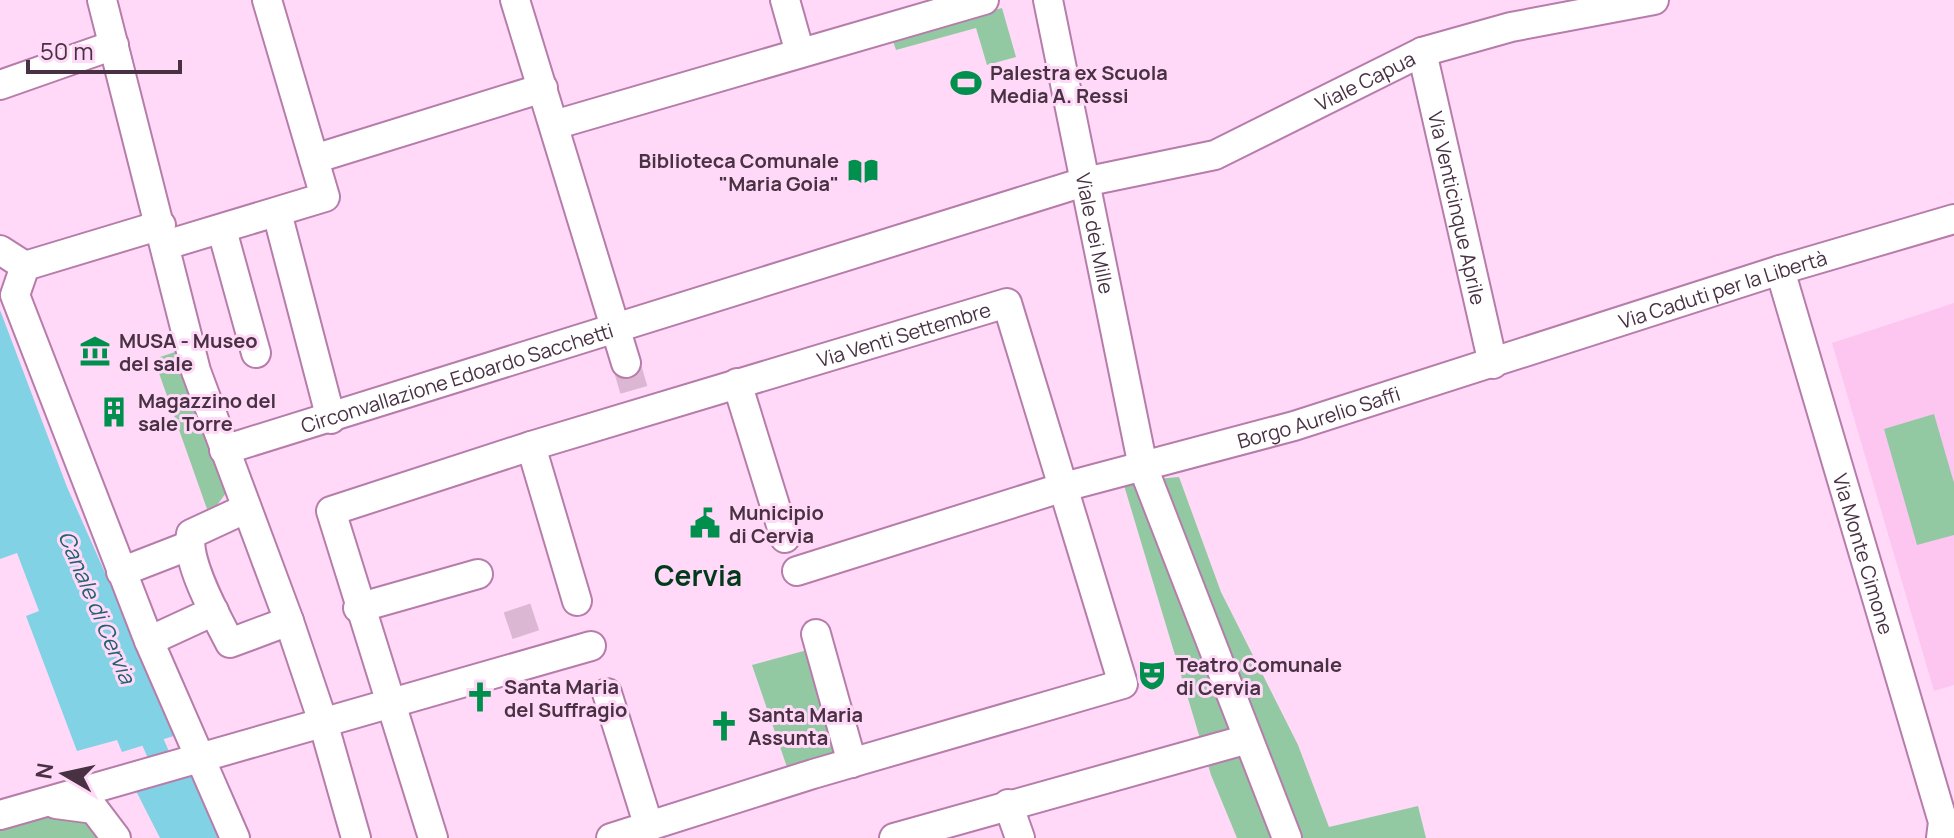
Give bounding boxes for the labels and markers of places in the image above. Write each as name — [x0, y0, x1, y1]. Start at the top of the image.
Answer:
place label: Palestra ex Scuola Media A. Ressi — [990, 59, 1168, 109]
sports icon: Palestra ex Scuola Media A. Ressi — [949, 66, 983, 100]
place label: Biblioteca Comunale "Maria Goia" — [639, 147, 839, 197]
library icon: Biblioteca Comunale "Maria Goia" — [846, 154, 880, 188]
place label: MUSA - Museo del sale — [119, 327, 258, 377]
museum icon: MUSA - Museo del sale — [78, 334, 112, 368]
place label: Magazzino del sale Torre — [138, 387, 276, 437]
building icon: Magazzino del sale Torre — [97, 395, 131, 429]
place label: Municipio di Cervia — [729, 499, 824, 549]
public building icon: Municipio di Cervia — [688, 506, 722, 540]
place label: Teatro Comunale di Cervia — [1176, 651, 1342, 701]
theatre icon: Teatro Comunale di Cervia — [1135, 658, 1169, 692]
place label: Santa Maria del Suffragio — [504, 673, 627, 723]
church icon: Santa Maria del Suffragio — [463, 680, 497, 714]
place label: Santa Maria Assunta — [748, 701, 863, 751]
church icon: Santa Maria Assunta — [707, 709, 741, 743]

